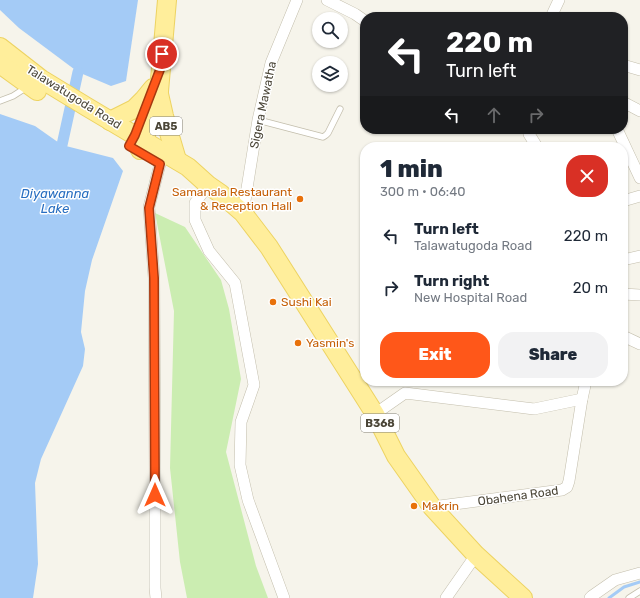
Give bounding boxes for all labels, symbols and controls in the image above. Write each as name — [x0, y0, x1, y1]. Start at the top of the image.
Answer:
map controls — [312, 12, 348, 92]
button: search — [312, 12, 348, 48]
text: 220 m — [446, 26, 533, 59]
icon: left — [380, 28, 432, 80]
pin — [145, 37, 179, 71]
icon: arrive — [151, 43, 173, 65]
button: layers — [312, 56, 348, 92]
street label: Sigera Mawatha — [247, 60, 279, 150]
text: Turn left — [446, 60, 516, 82]
street label: Talawatugoda Road — [24, 62, 124, 132]
icon: left — [441, 104, 463, 126]
icon: ahead — [483, 104, 505, 126]
icon: right — [525, 104, 547, 126]
road number: AB5 — [150, 117, 182, 135]
text: 1 min — [380, 155, 443, 183]
button: close — [566, 155, 608, 197]
text: 300 m · 06:40 — [380, 184, 465, 199]
place label: Samanala Restaurant & Reception Hall — [172, 185, 292, 213]
water label: Diyawanna Lake — [21, 186, 90, 216]
marker: Samanala Restaurant & Reception Hall — [295, 194, 305, 204]
text: Turn left — [414, 220, 479, 238]
icon: left — [380, 225, 402, 247]
text: 220 m — [564, 227, 608, 245]
text: Talawatugoda Road — [414, 238, 532, 253]
text: Turn right — [414, 272, 489, 290]
icon: right — [380, 277, 402, 299]
text: 20 m — [573, 279, 608, 297]
text: New Hospital Road — [414, 290, 527, 305]
place label: Sushi Kai — [281, 295, 332, 309]
marker: Sushi Kai — [268, 297, 278, 307]
button: Exit — [380, 332, 490, 378]
button: Share — [498, 332, 608, 378]
place label: Yasmin's — [306, 336, 354, 350]
marker: Yasmin's — [293, 338, 303, 348]
road number: B368 — [361, 414, 399, 432]
position arrow — [134, 474, 176, 516]
street label: Obahena Road — [477, 483, 559, 509]
place label: Makrin — [422, 499, 459, 513]
marker: Makrin — [409, 501, 419, 511]

